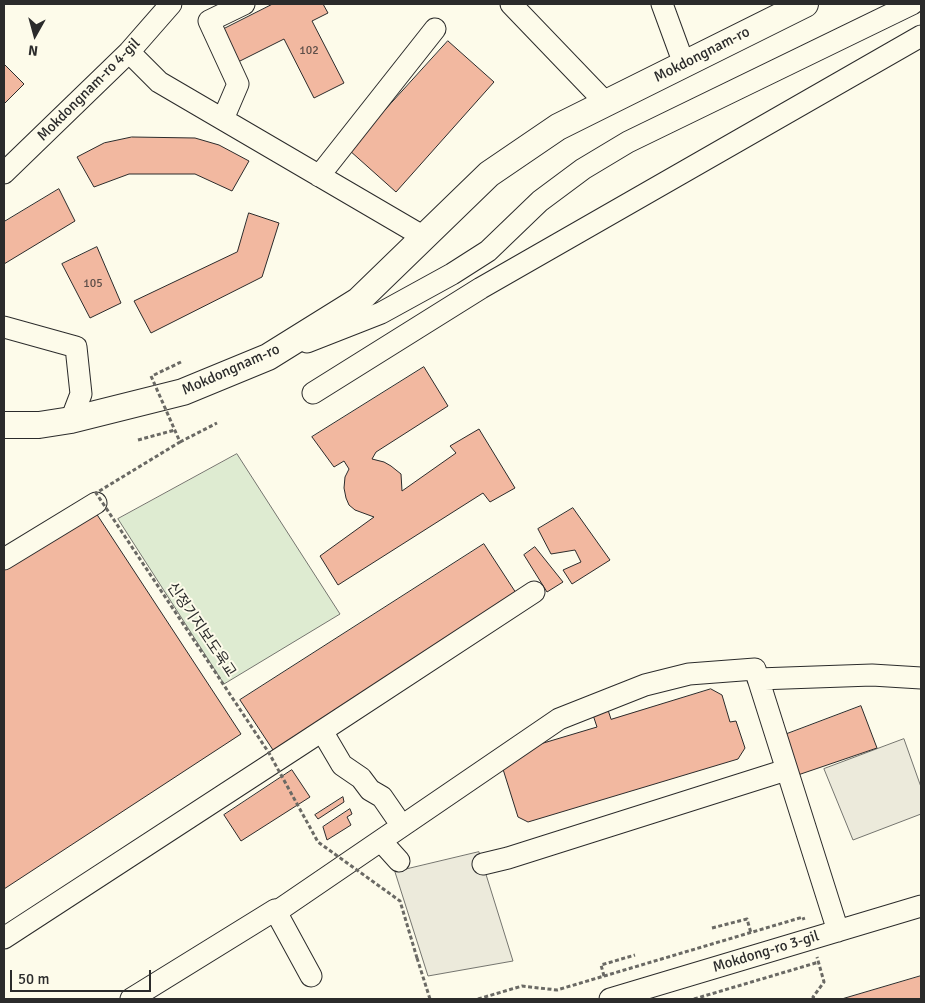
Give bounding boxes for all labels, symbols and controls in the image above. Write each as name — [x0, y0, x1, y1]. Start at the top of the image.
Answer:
north arrow — [10, 10, 60, 60]
street label: Mokdongnam-ro — [651, 23, 753, 87]
street label: Mokdongnam-ro 4-gil — [34, 35, 144, 145]
text: N — [27, 41, 39, 59]
house number: 102 — [299, 44, 319, 58]
house number: 105 — [83, 277, 103, 291]
street label: Mokdongnam-ro — [179, 340, 283, 400]
street label: 신정기지보도육교 — [163, 579, 239, 681]
street label: Mokdong-ro 3-gil — [711, 927, 821, 977]
scale bar — [12, 960, 154, 992]
text: 50 m — [18, 970, 49, 988]

